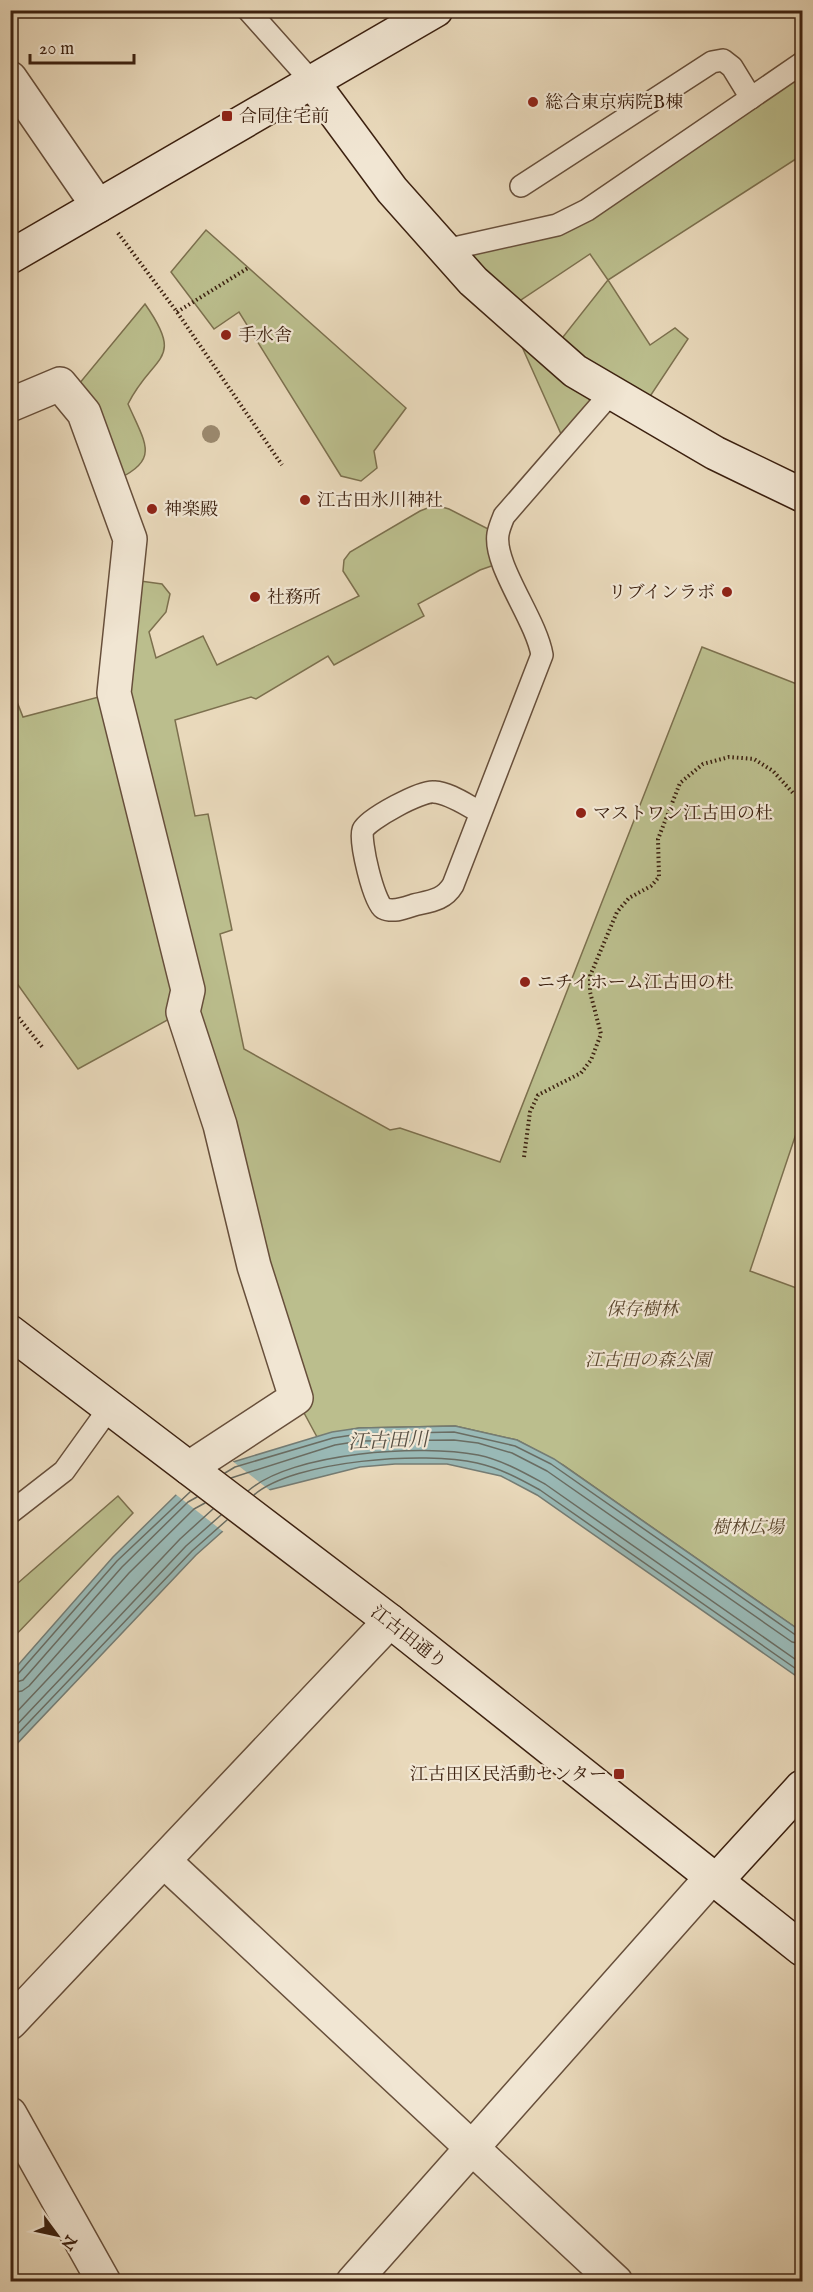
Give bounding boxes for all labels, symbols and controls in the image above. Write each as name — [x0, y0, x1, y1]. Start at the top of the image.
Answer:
scale bar — [30, 27, 134, 65]
text: 20 m — [39, 38, 74, 61]
place label: 総合東京病院B棟 — [545, 92, 683, 115]
marker: 総合東京病院B棟 — [526, 95, 540, 109]
place label: 合同住宅前 — [239, 106, 329, 129]
marker: 合同住宅前 — [220, 109, 234, 123]
place label: 手水舎 — [238, 325, 292, 348]
marker: 手水舎 — [219, 328, 233, 342]
place label: 江古田氷川神社 — [317, 490, 443, 513]
marker: 江古田氷川神社 — [298, 493, 312, 507]
place label: 神楽殿 — [164, 499, 218, 522]
marker: 神楽殿 — [145, 502, 159, 516]
place label: リブインラボ — [609, 582, 715, 605]
marker: リブインラボ — [720, 585, 734, 599]
place label: 社務所 — [267, 587, 321, 610]
marker: 社務所 — [248, 590, 262, 604]
place label: マストワン江古田の杜 — [593, 803, 773, 826]
marker: マストワン江古田の杜 — [574, 806, 588, 820]
place label: ニチイホーム江古田の杜 — [537, 972, 734, 995]
marker: ニチイホーム江古田の杜 — [518, 975, 532, 989]
park label: 保存樹林 — [606, 1299, 681, 1322]
park label: 江古田の森公園 — [585, 1350, 714, 1373]
water label: 江古田川 — [348, 1428, 430, 1455]
park label: 樹林広場 — [712, 1517, 786, 1540]
street label: 江古田通り — [366, 1601, 451, 1675]
place label: 江古田区民活動センター — [410, 1764, 607, 1787]
marker: 江古田区民活動センター — [612, 1767, 626, 1781]
north arrow — [27, 2205, 87, 2265]
text: N — [56, 2230, 81, 2253]

